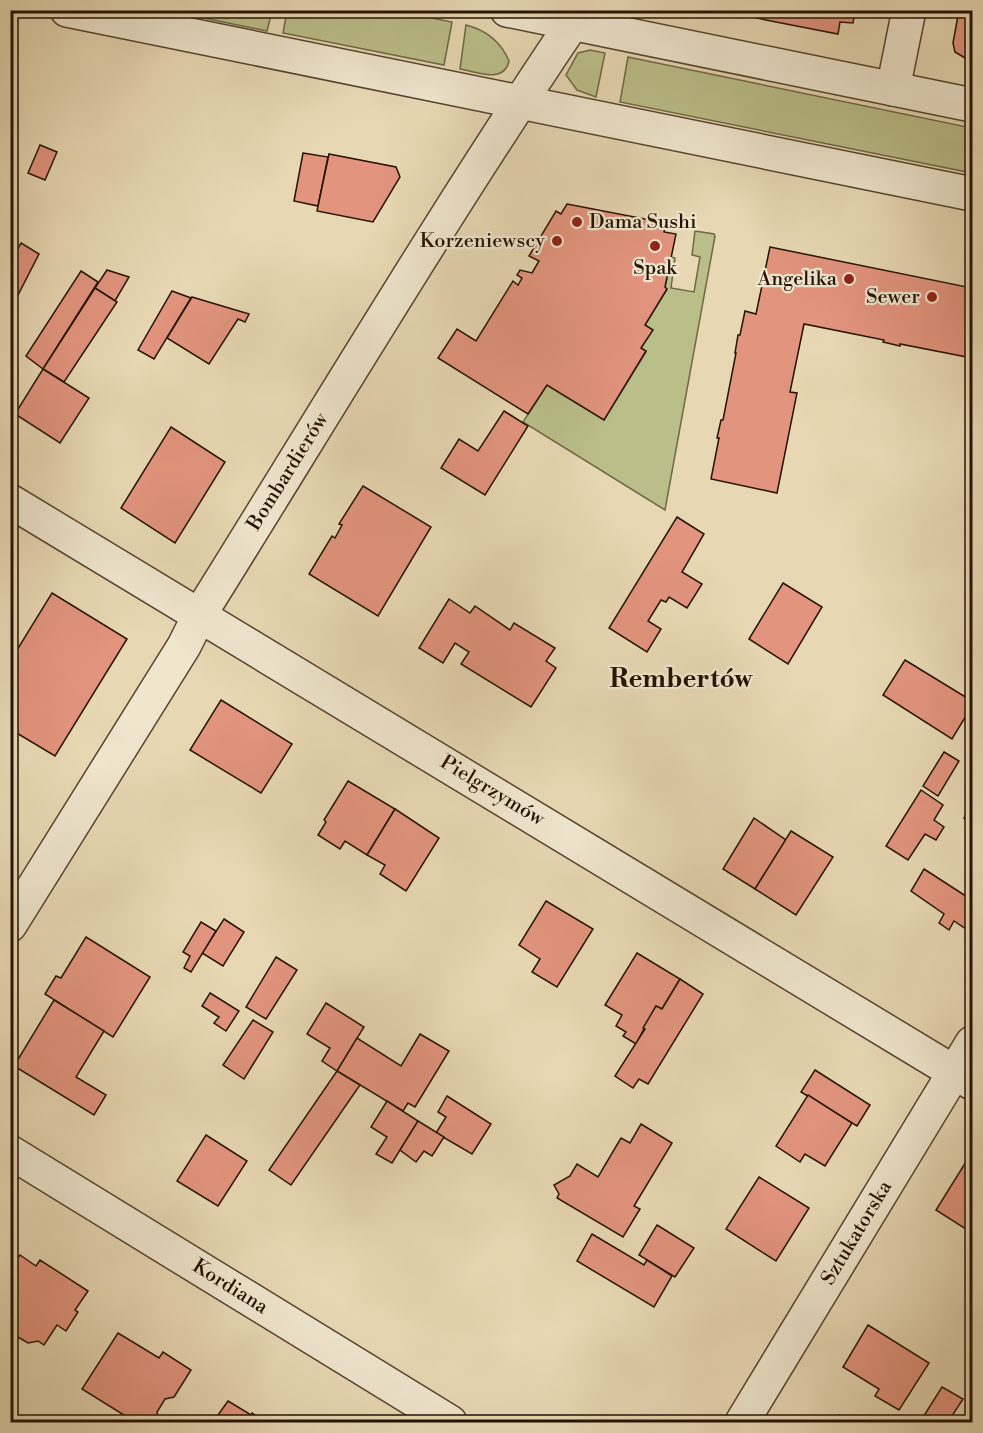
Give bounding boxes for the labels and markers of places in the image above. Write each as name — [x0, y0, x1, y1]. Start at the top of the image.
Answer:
place label: Dama Sushi — [589, 210, 697, 235]
marker: Dama Sushi — [570, 215, 584, 229]
place label: Korzeniewscy — [420, 229, 545, 254]
marker: Korzeniewscy — [550, 234, 564, 248]
marker: Spak — [648, 239, 662, 253]
place label: Spak — [633, 256, 678, 281]
place label: Angelika — [756, 267, 838, 292]
marker: Angelika — [842, 272, 856, 286]
place label: Sewer — [866, 285, 920, 310]
marker: Sewer — [925, 290, 939, 304]

